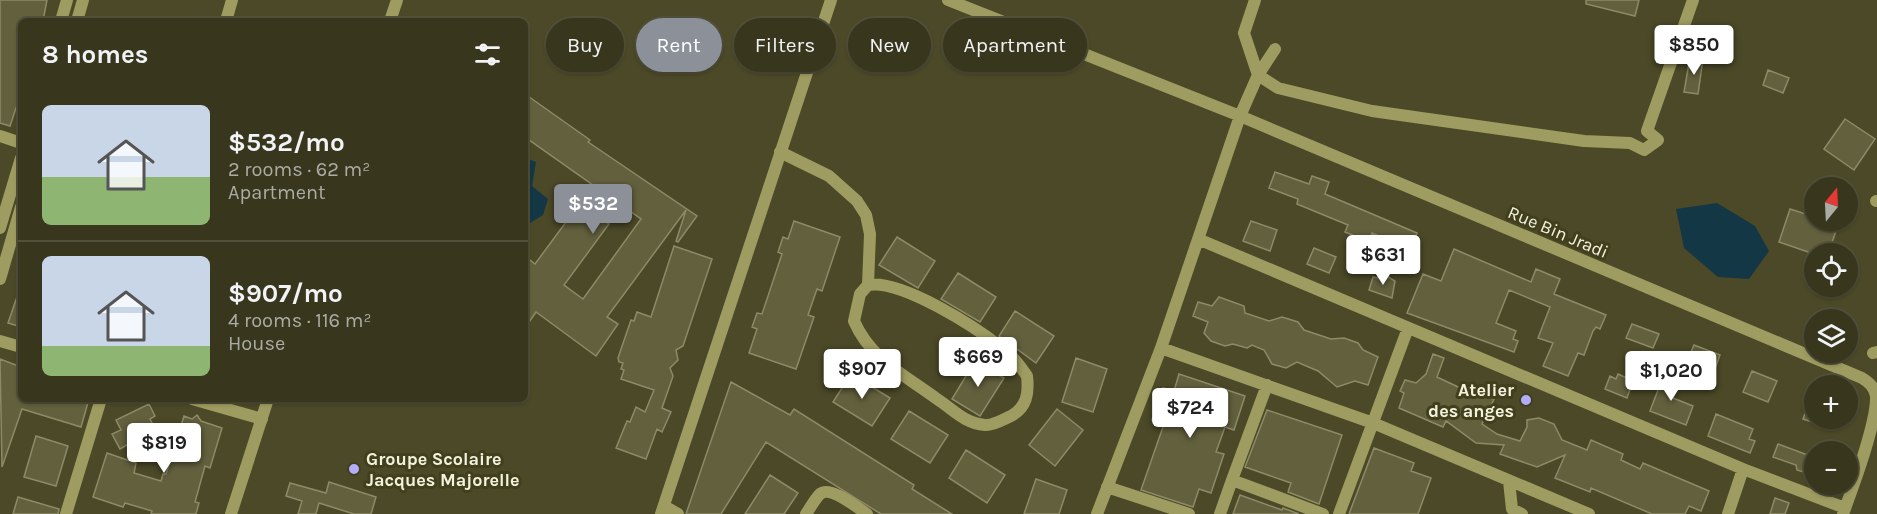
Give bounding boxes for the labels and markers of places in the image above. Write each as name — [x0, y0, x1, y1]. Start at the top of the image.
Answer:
pin: $850 — [1658, 25, 1730, 76]
pin: $532 — [557, 184, 629, 235]
pin: $631 — [1347, 235, 1419, 286]
pin: $669 — [942, 337, 1014, 388]
pin: $907 — [826, 349, 898, 400]
pin: $1,020 — [1622, 351, 1720, 402]
place label: Atelier des anges — [1428, 379, 1514, 422]
pin: $724 — [1154, 388, 1226, 439]
marker: Atelier des anges — [1519, 393, 1533, 407]
pin: $819 — [128, 423, 200, 474]
place label: Groupe Scolaire Jacques Majorelle — [366, 448, 520, 491]
marker: Groupe Scolaire Jacques Majorelle — [347, 462, 361, 476]

